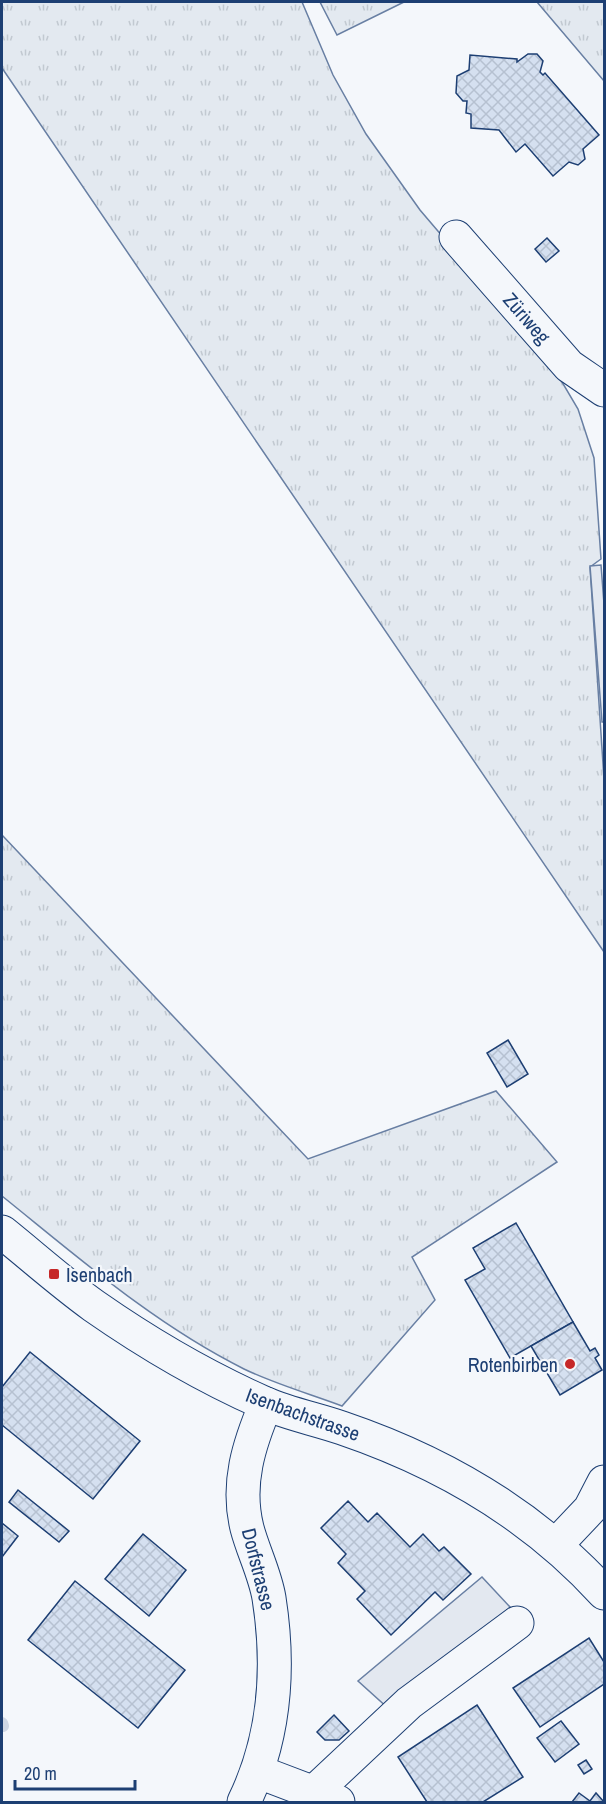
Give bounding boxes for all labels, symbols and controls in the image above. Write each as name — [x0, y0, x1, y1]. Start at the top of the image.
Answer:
street label: Züriweg — [497, 287, 557, 349]
place label: Isenbach — [66, 1261, 133, 1288]
marker: Isenbach — [47, 1267, 61, 1281]
place label: Rotenbirben — [468, 1351, 558, 1378]
marker: Rotenbirben — [563, 1357, 577, 1371]
street label: Isenbachstrasse — [242, 1381, 364, 1447]
street label: Dorfstrasse — [236, 1525, 282, 1613]
scale bar — [15, 1753, 135, 1791]
text: 20 m — [24, 1761, 57, 1786]

